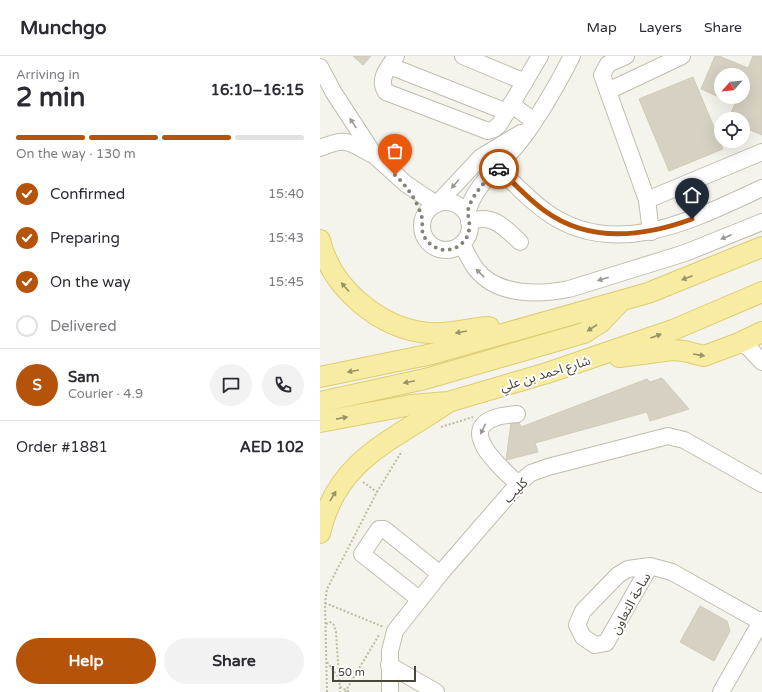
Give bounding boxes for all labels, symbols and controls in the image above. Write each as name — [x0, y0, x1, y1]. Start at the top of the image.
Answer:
text: Munchgo — [20, 17, 107, 39]
text: Map — [587, 19, 617, 36]
text: Layers — [639, 19, 682, 36]
text: Share — [704, 19, 742, 36]
text: Arriving in — [16, 67, 80, 83]
north arrow — [714, 68, 750, 104]
map controls — [714, 68, 750, 148]
text: 16:10–16:15 — [211, 81, 304, 99]
text: 2 min — [16, 82, 85, 113]
button: locate — [714, 112, 750, 148]
one-way arrow — [349, 118, 357, 128]
pin — [378, 134, 412, 175]
icon: bag — [384, 140, 406, 162]
text: On the way · 130 m — [16, 146, 136, 162]
courier — [479, 149, 519, 189]
icon: car — [488, 158, 510, 180]
pin — [675, 178, 709, 219]
one-way arrow — [451, 180, 460, 189]
icon: check — [16, 183, 38, 205]
icon: home — [681, 184, 703, 206]
text: Confirmed — [50, 185, 125, 203]
text: 15:40 — [268, 186, 304, 202]
icon: check — [16, 227, 38, 249]
text: Preparing — [50, 229, 120, 247]
text: 15:43 — [268, 230, 304, 246]
one-way arrow — [720, 235, 732, 241]
one-way arrow — [475, 268, 485, 278]
icon: check — [16, 271, 38, 293]
text: On the way — [50, 273, 130, 291]
text: 15:45 — [268, 274, 304, 290]
one-way arrow — [597, 276, 609, 282]
one-way arrow — [681, 276, 693, 282]
one-way arrow — [341, 283, 350, 292]
text: Delivered — [50, 317, 117, 335]
one-way arrow — [586, 324, 598, 331]
one-way arrow — [455, 329, 467, 335]
one-way arrow — [650, 332, 662, 338]
one-way arrow — [693, 352, 705, 358]
street label: شارع احمد بن علي — [498, 353, 593, 397]
button: chat — [210, 364, 252, 406]
button: phone — [262, 364, 304, 406]
text: Sam — [68, 368, 99, 386]
one-way arrow — [347, 368, 359, 374]
text: S — [32, 376, 42, 394]
one-way arrow — [403, 380, 415, 386]
text: Courier · 4.9 — [68, 386, 143, 402]
one-way arrow — [336, 415, 349, 421]
one-way arrow — [480, 423, 486, 434]
text: Order #1881 — [16, 438, 108, 456]
text: AED 102 — [240, 438, 304, 456]
street label: كليب — [500, 474, 532, 506]
one-way arrow — [330, 490, 337, 502]
street label: ساحة التعاون — [607, 570, 654, 637]
button: Help — [16, 638, 156, 684]
button: Share — [164, 638, 304, 684]
scale bar — [332, 664, 416, 683]
text: 50 m — [338, 666, 365, 679]

